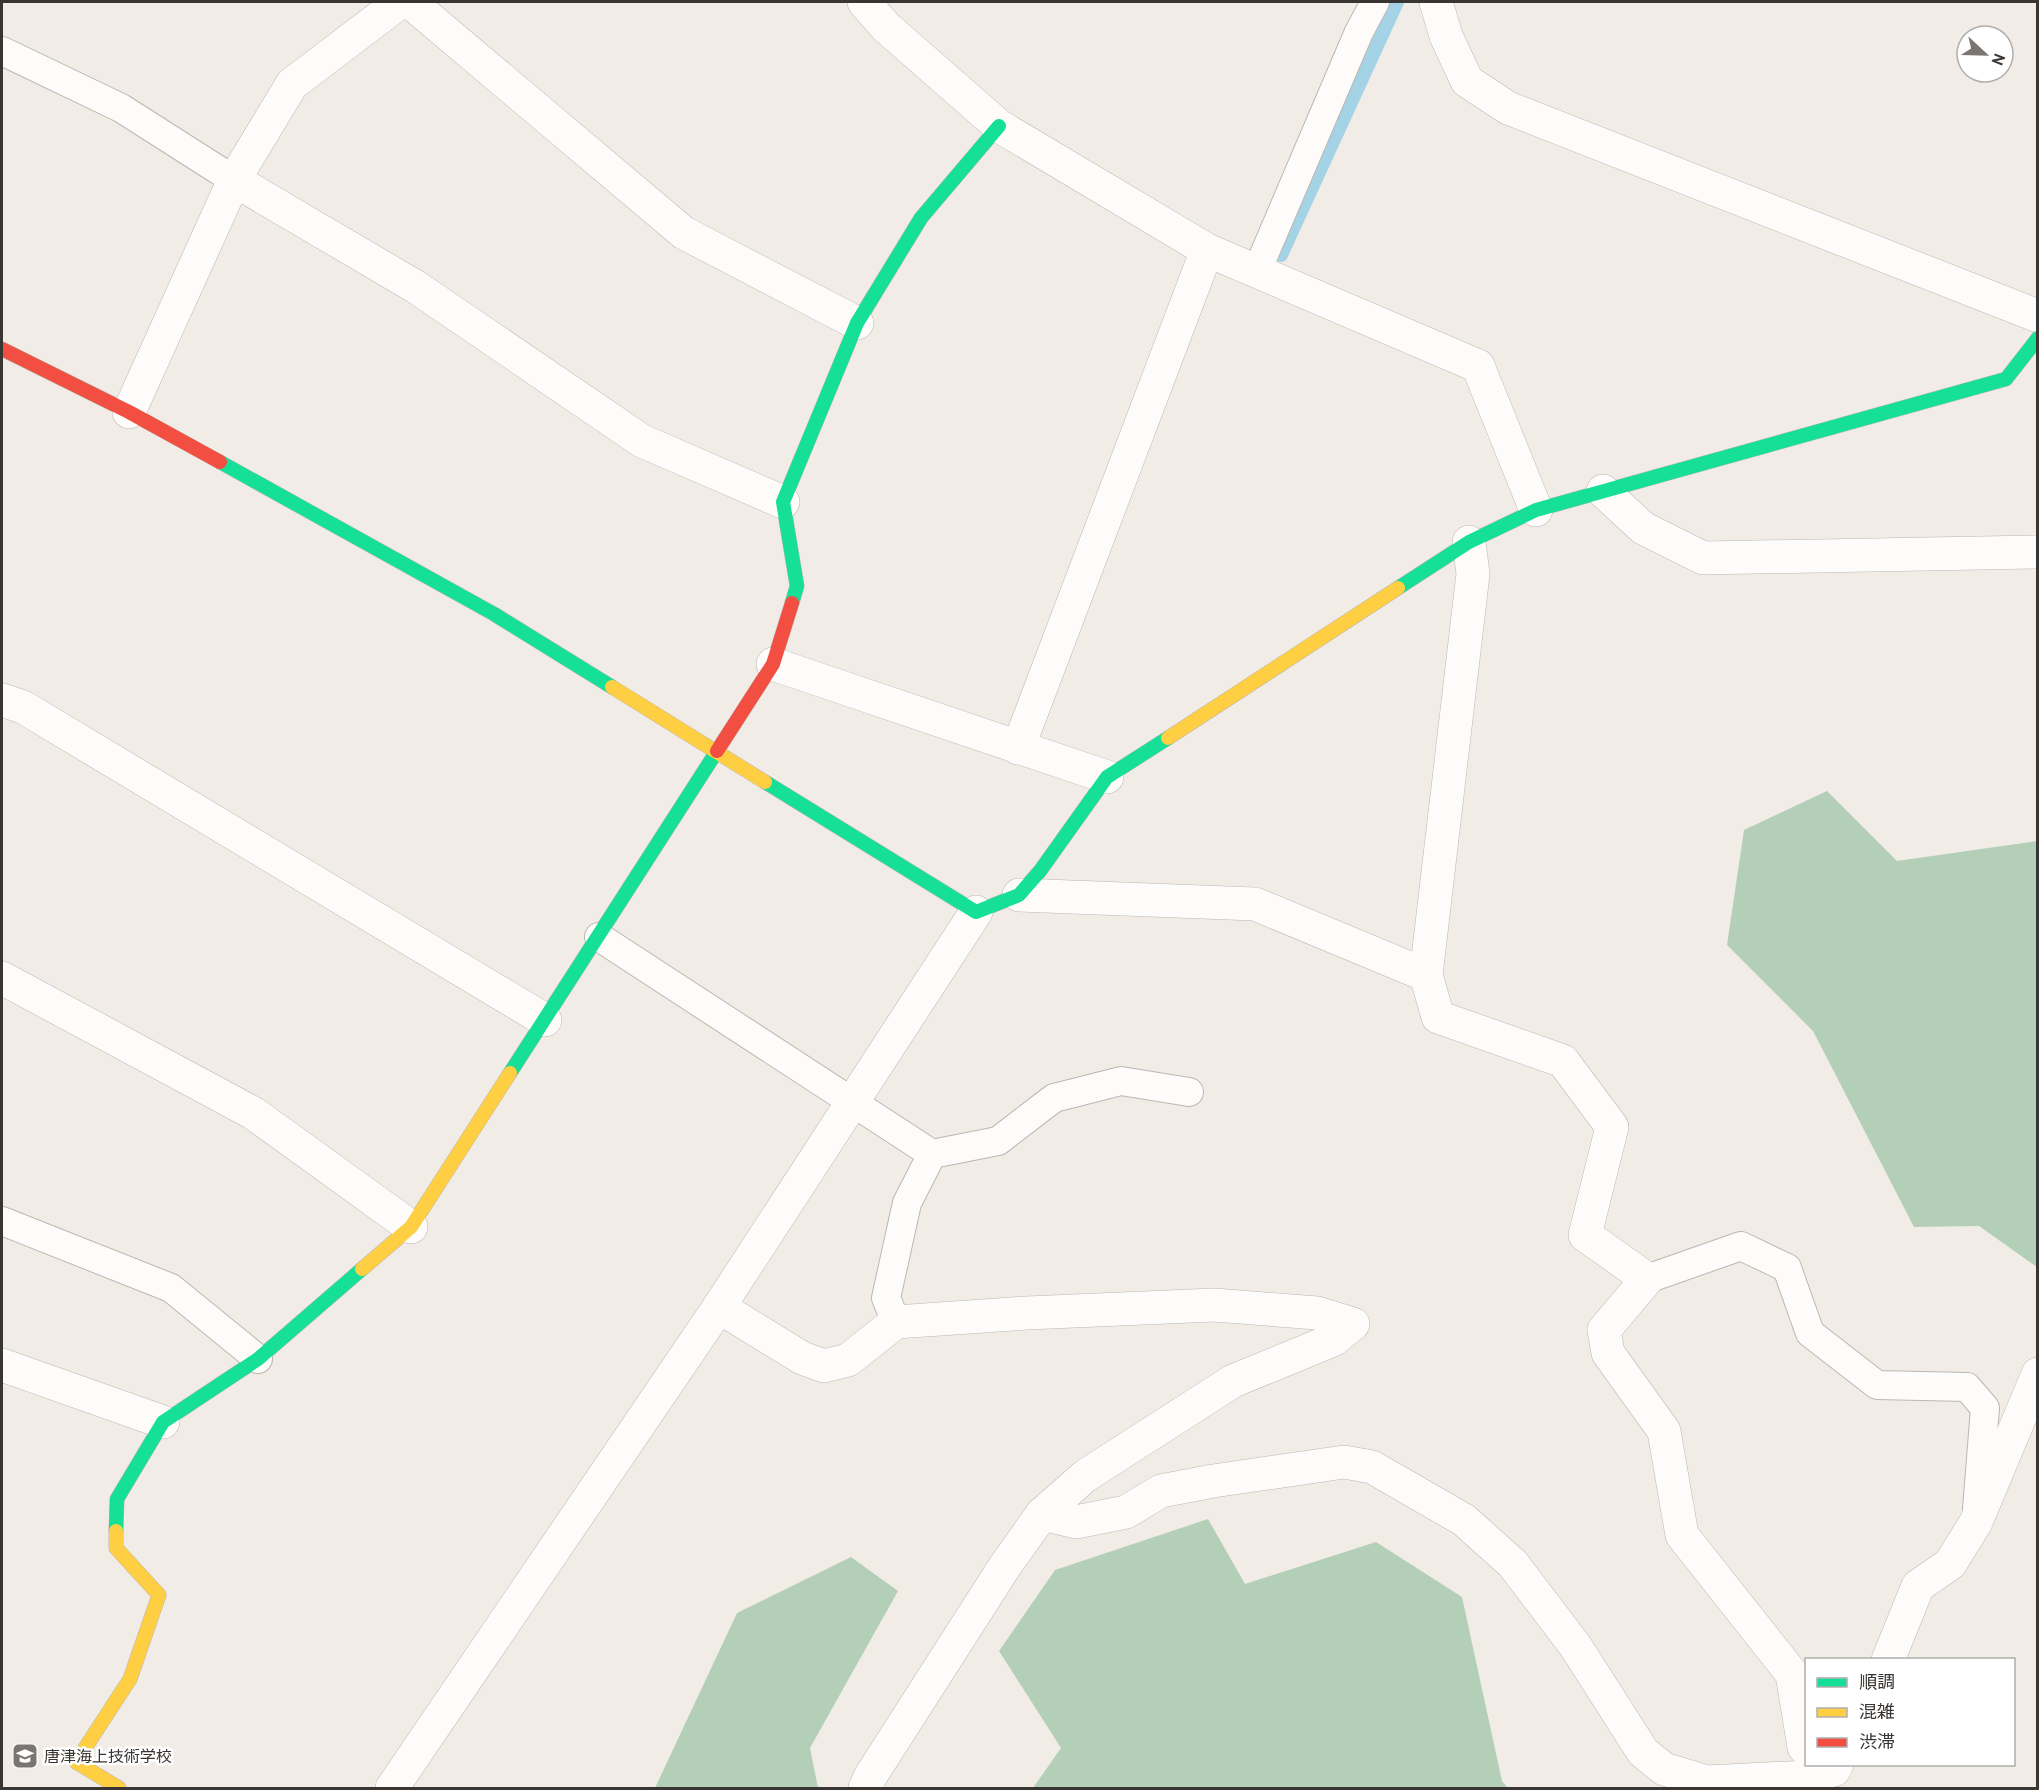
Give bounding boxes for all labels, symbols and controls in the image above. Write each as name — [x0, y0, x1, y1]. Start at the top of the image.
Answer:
north arrow — [1955, 24, 2015, 84]
text: N — [1988, 51, 2010, 68]
legend — [1805, 1658, 2015, 1766]
text: 順調 — [1859, 1670, 1895, 1693]
text: 混雑 — [1859, 1700, 1895, 1723]
text: 渋滞 — [1859, 1730, 1895, 1753]
school or university icon: 唐津海上技術学校 — [10, 1741, 40, 1771]
place label: 唐津海上技術学校 — [44, 1746, 172, 1766]

